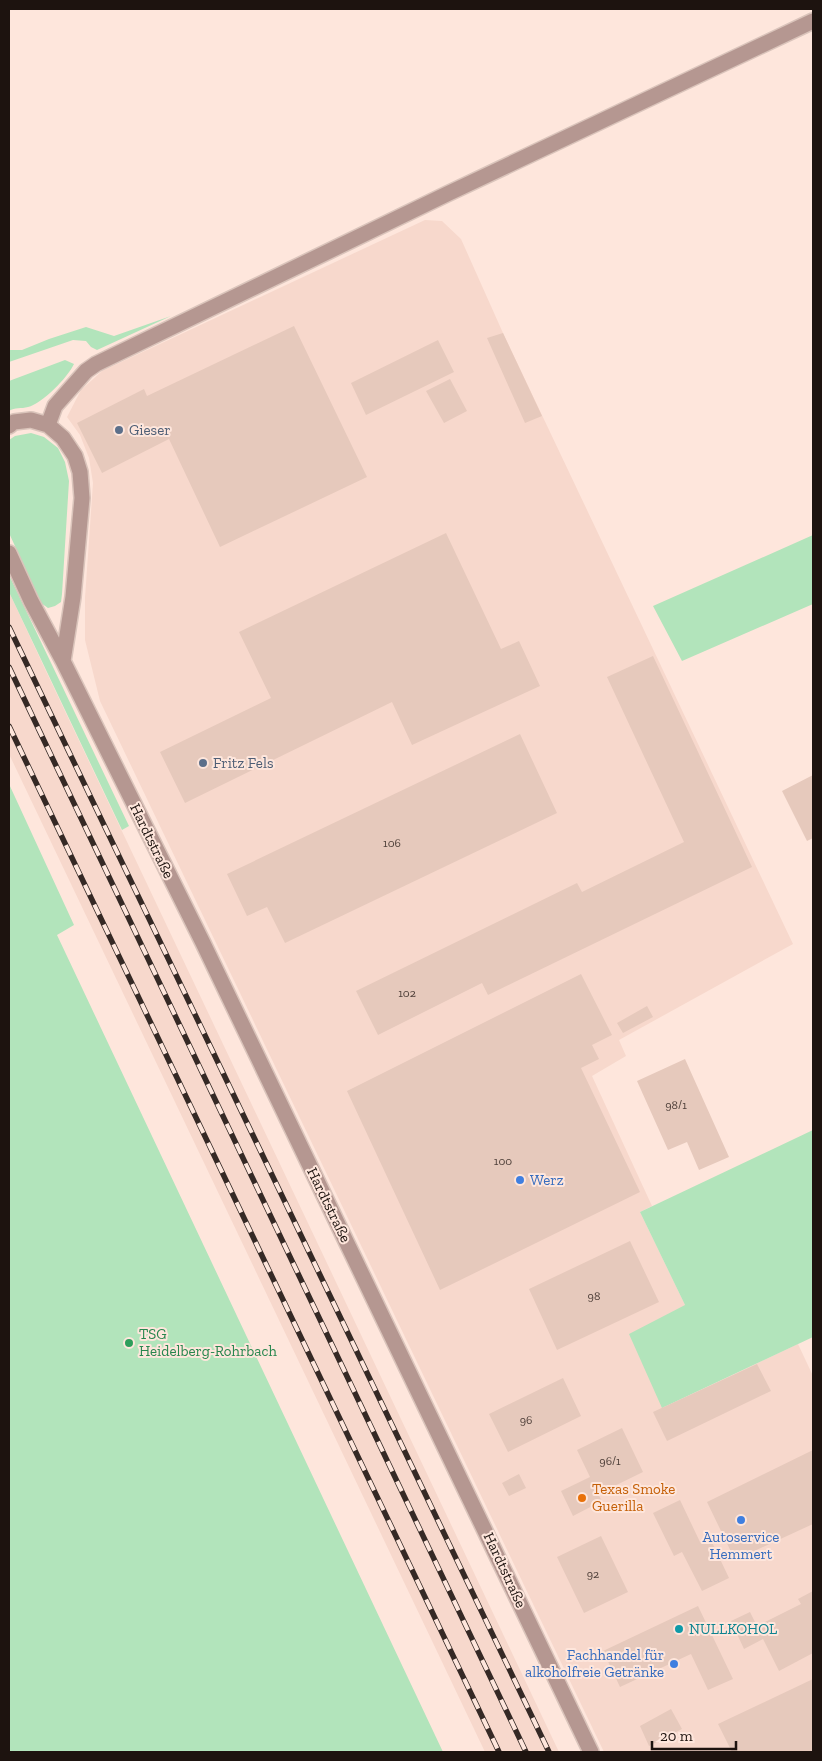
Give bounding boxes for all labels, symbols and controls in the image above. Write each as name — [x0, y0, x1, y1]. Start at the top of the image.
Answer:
place label: Gieser — [129, 421, 171, 439]
marker: Gieser — [113, 424, 125, 436]
place label: Fritz Fels — [213, 754, 273, 772]
marker: Fritz Fels — [197, 757, 209, 769]
street label: Hardtstraße — [126, 801, 178, 881]
house number: 106 — [383, 836, 401, 850]
house number: 102 — [398, 986, 416, 1000]
house number: 98/1 — [665, 1098, 687, 1112]
house number: 100 — [494, 1154, 512, 1168]
street label: Hardtstraße — [303, 1165, 355, 1245]
place label: Werz — [530, 1171, 564, 1189]
marker: Werz — [514, 1174, 526, 1186]
house number: 98 — [588, 1289, 600, 1303]
place label: TSG Heidelberg-Rohrbach — [139, 1325, 277, 1360]
marker: TSG Heidelberg-Rohrbach — [123, 1337, 135, 1349]
house number: 96 — [520, 1413, 532, 1427]
house number: 96/1 — [599, 1454, 621, 1468]
place label: Texas Smoke Guerilla — [592, 1480, 675, 1515]
marker: Texas Smoke Guerilla — [576, 1492, 588, 1504]
marker: Autoservice Hemmert — [735, 1514, 747, 1526]
place label: Autoservice Hemmert — [703, 1528, 779, 1563]
street label: Hardtstraße — [480, 1529, 530, 1611]
house number: 92 — [587, 1567, 599, 1581]
place label: NULLKOHOL — [689, 1620, 777, 1638]
marker: NULLKOHOL — [673, 1623, 685, 1635]
place label: Fachhandel für alkoholfreie Getränke — [525, 1646, 664, 1681]
marker: Fachhandel für alkoholfreie Getränke — [668, 1658, 680, 1670]
scale bar — [652, 1718, 736, 1750]
text: 20 m — [660, 1727, 693, 1745]

